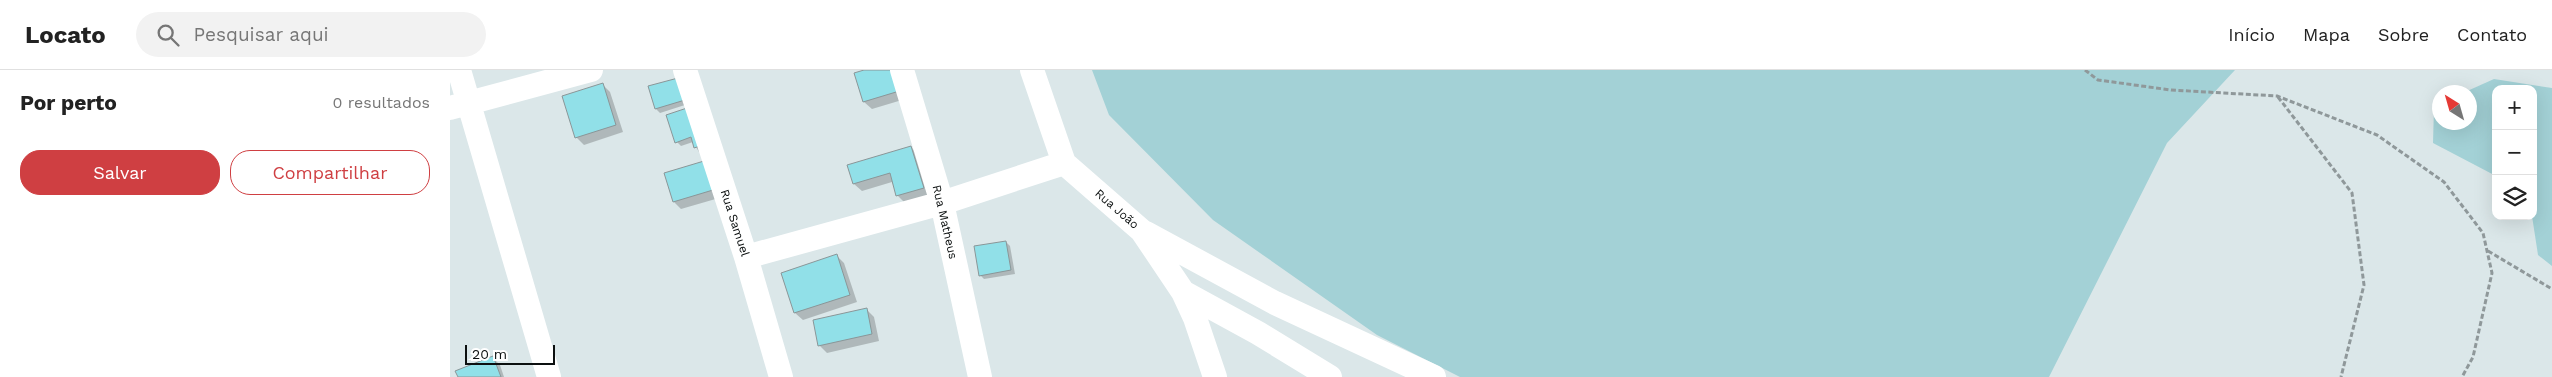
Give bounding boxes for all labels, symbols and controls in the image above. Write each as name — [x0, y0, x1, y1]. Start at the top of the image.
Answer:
search box — [136, 12, 486, 57]
text: Locato — [25, 21, 106, 49]
icon: search — [154, 21, 182, 49]
text: Pesquisar aqui — [194, 23, 329, 46]
text: Início — [2228, 24, 2275, 45]
text: Mapa — [2303, 24, 2350, 45]
text: Sobre — [2378, 24, 2429, 45]
text: Contato — [2457, 24, 2527, 45]
north arrow — [2432, 85, 2477, 130]
map controls — [2492, 85, 2537, 220]
button: + — [2492, 85, 2537, 130]
text: Por perto — [20, 90, 117, 115]
text: 0 resultados — [332, 93, 430, 112]
button: − — [2492, 130, 2537, 175]
button: Salvar — [20, 150, 220, 195]
button: Compartilhar — [230, 150, 430, 195]
button: layers — [2492, 175, 2537, 220]
street label: Rua Matheus — [930, 184, 960, 260]
street label: Rua João — [1092, 186, 1142, 232]
street label: Rua Samuel — [718, 188, 753, 259]
scale bar — [465, 342, 555, 365]
text: 20 m — [472, 346, 507, 362]

